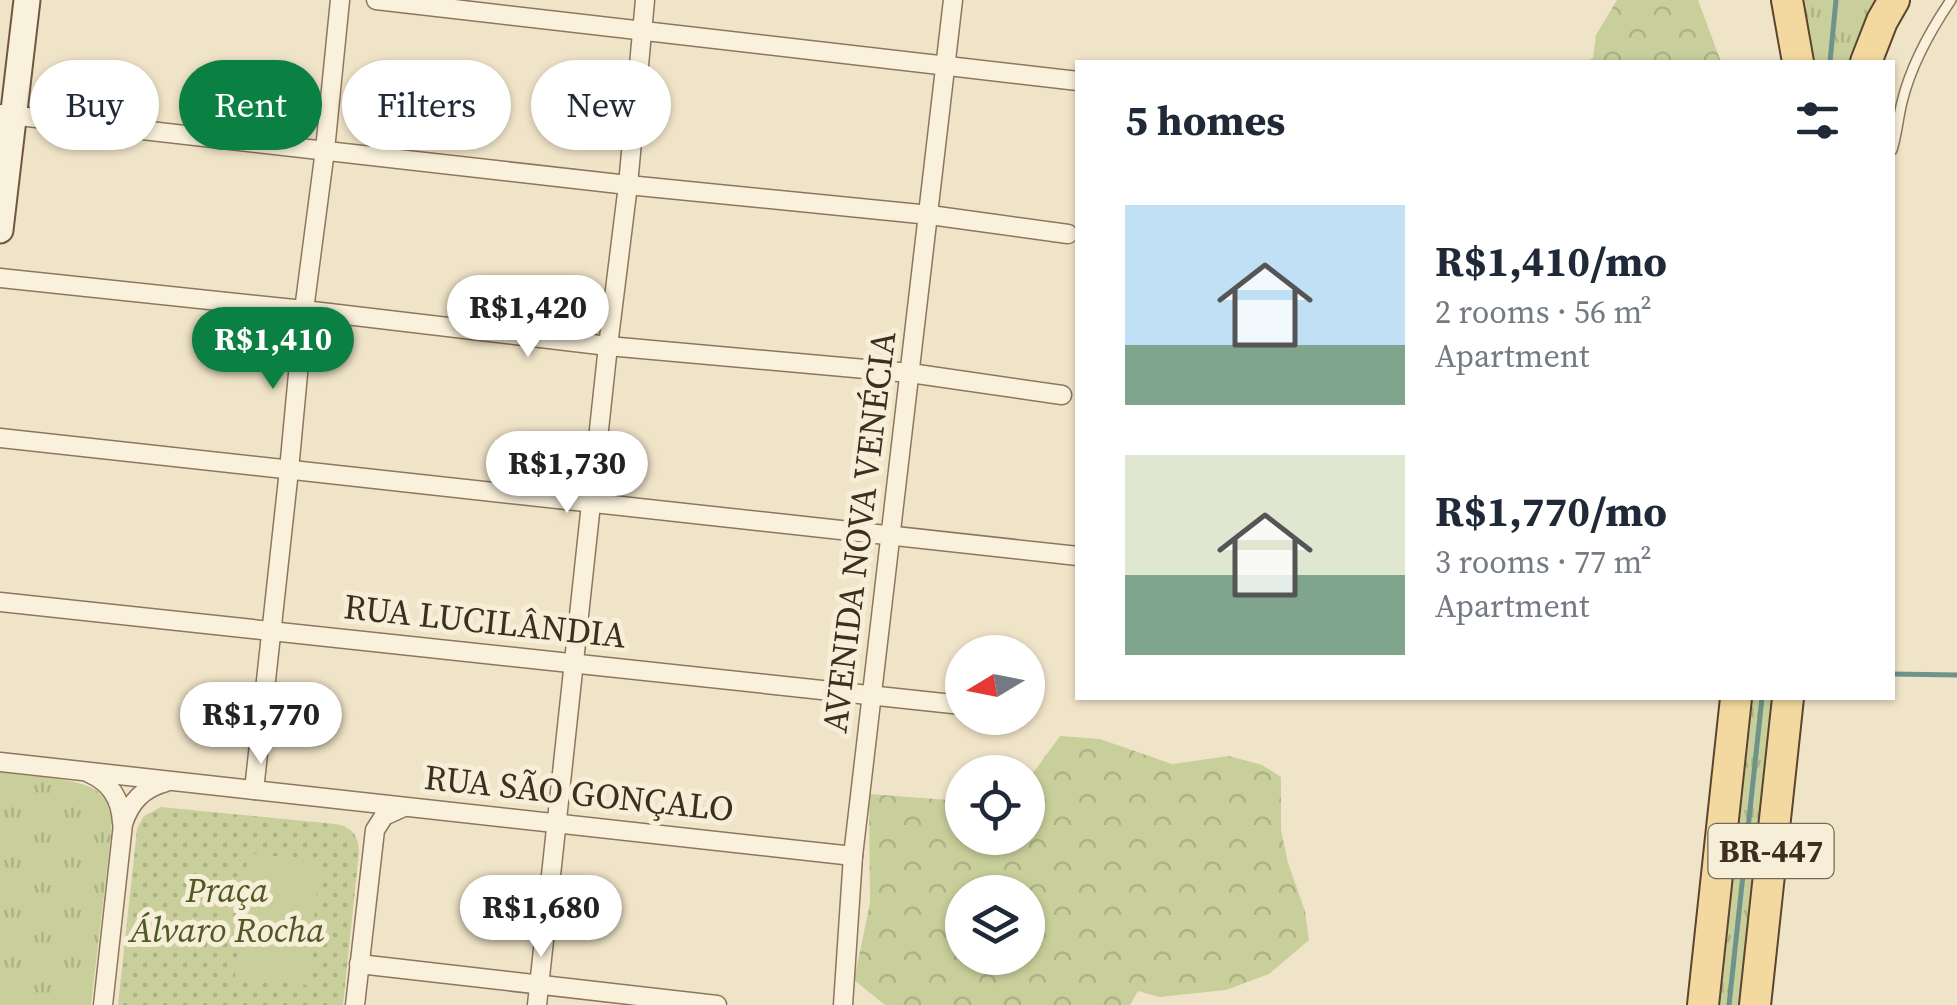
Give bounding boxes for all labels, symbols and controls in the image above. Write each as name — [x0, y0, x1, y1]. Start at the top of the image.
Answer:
chip: Buy — [30, 60, 159, 150]
chip: Rent — [179, 60, 322, 150]
chip: Filters — [342, 60, 511, 150]
chip: New — [531, 60, 671, 150]
text: 5 homes — [1125, 91, 1285, 149]
icon: filters — [1790, 93, 1845, 148]
text: R$1,410/mo — [1435, 232, 1667, 290]
icon: home — [1205, 245, 1325, 365]
pin: R$1,420 — [436, 275, 620, 360]
text: R$1,420 — [469, 285, 587, 329]
text: 2 rooms · 56 m² — [1435, 290, 1652, 334]
pin: R$1,410 — [181, 307, 365, 392]
text: R$1,410 — [214, 317, 332, 361]
street label: AVENIDA NOVA VENÉCIA — [811, 329, 907, 735]
text: Apartment — [1435, 334, 1589, 378]
pin: R$1,730 — [475, 431, 659, 516]
text: R$1,730 — [508, 441, 626, 485]
text: R$1,770/mo — [1435, 482, 1667, 540]
icon: home — [1205, 495, 1325, 615]
text: 3 rooms · 77 m² — [1435, 540, 1652, 584]
street label: RUA LUCILÂNDIA — [342, 582, 628, 660]
text: Apartment — [1435, 584, 1589, 628]
north arrow — [945, 635, 1045, 735]
map controls — [945, 635, 1045, 975]
pin: R$1,770 — [169, 682, 353, 767]
text: R$1,770 — [202, 692, 320, 736]
street label: RUA SÃO GONÇALO — [422, 753, 736, 833]
button: locate — [945, 755, 1045, 855]
road number: BR-447 — [1708, 824, 1834, 878]
park label: Praça Álvaro Rocha — [127, 866, 325, 954]
pin: R$1,680 — [449, 875, 633, 960]
button: layers — [945, 875, 1045, 975]
text: R$1,680 — [482, 885, 600, 929]

